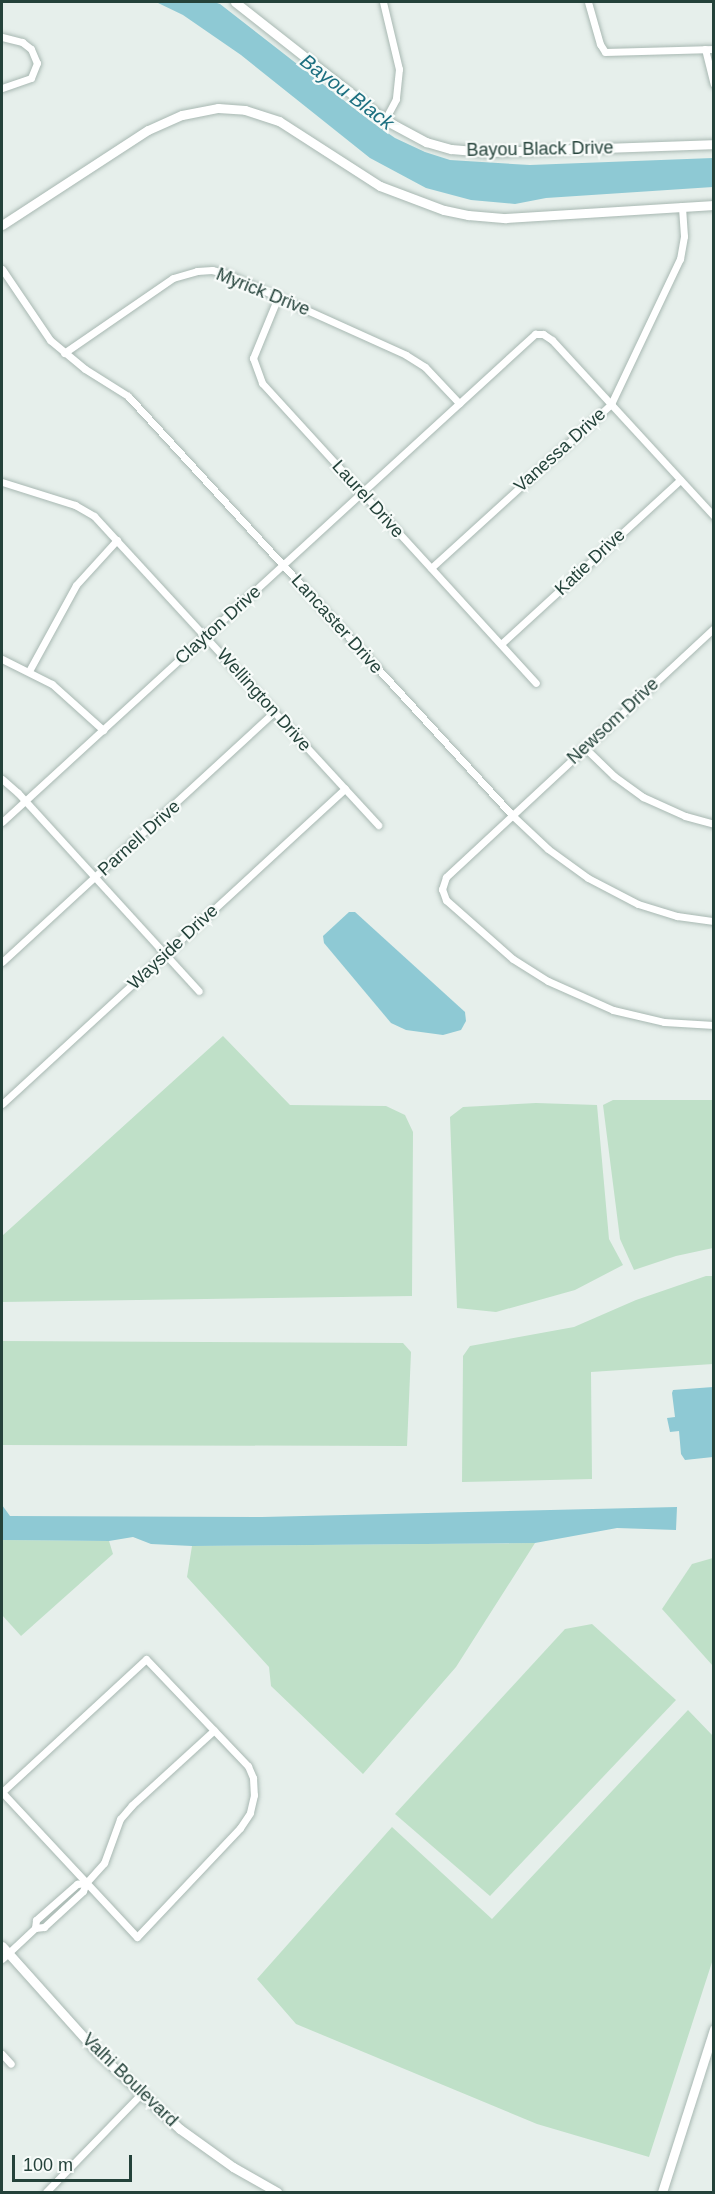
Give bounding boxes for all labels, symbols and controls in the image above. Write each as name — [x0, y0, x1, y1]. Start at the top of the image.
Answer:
water label: Bayou Black — [295, 49, 399, 135]
street label: Bayou Black Drive — [466, 137, 614, 161]
street label: Myrick Drive — [213, 263, 313, 321]
street label: Vanessa Drive — [510, 403, 610, 497]
street label: Laurel Drive — [328, 456, 408, 542]
street label: Katie Drive — [550, 524, 630, 600]
street label: Lancaster Drive — [287, 570, 387, 678]
street label: Clayton Drive — [171, 581, 265, 669]
street label: Wellington Drive — [212, 644, 316, 756]
street label: Newsom Drive — [563, 673, 663, 769]
street label: Parnell Drive — [93, 796, 185, 880]
street label: Wayside Drive — [123, 900, 223, 994]
street label: Valhi Boulevard — [78, 2029, 182, 2131]
scale bar — [15, 2143, 135, 2181]
text: 100 m — [23, 2155, 73, 2175]

